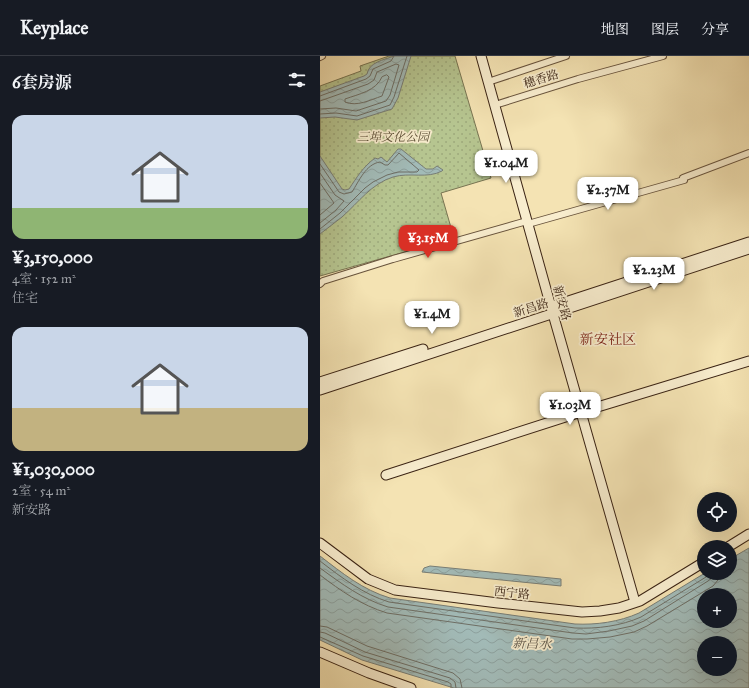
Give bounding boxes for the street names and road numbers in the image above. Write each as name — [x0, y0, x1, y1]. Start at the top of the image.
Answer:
street label: 穗香路 — [522, 67, 560, 91]
street label: 新安路 — [550, 284, 574, 322]
street label: 新昌路 — [512, 296, 550, 320]
street label: 西宁路 — [493, 584, 531, 602]

